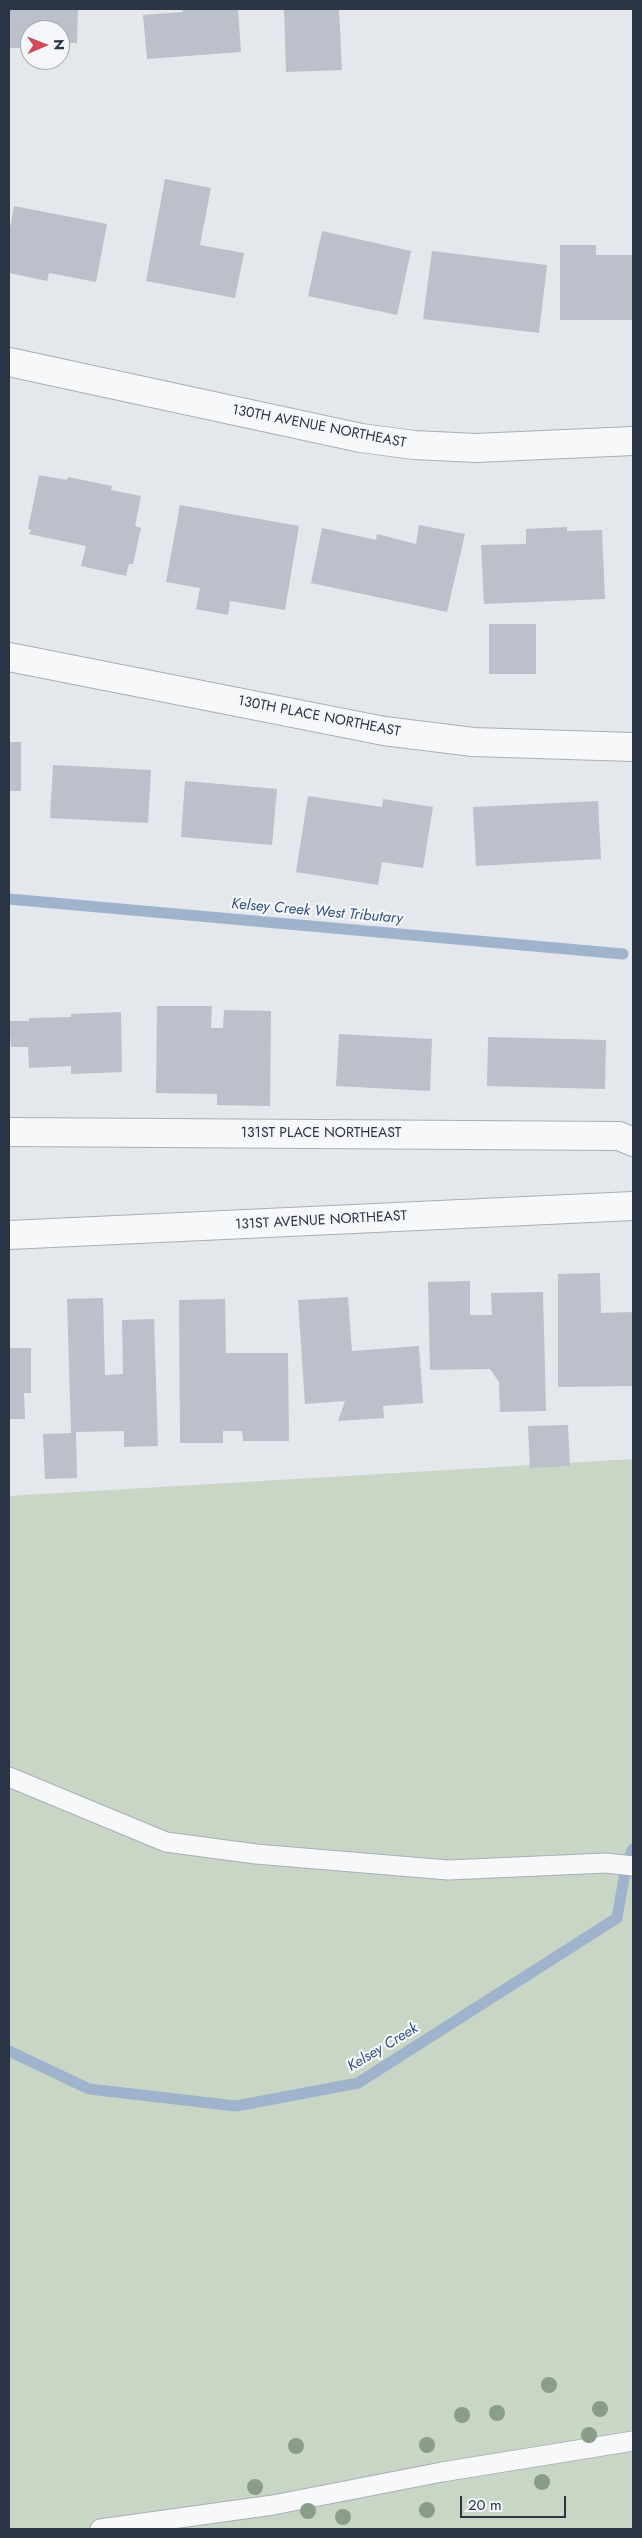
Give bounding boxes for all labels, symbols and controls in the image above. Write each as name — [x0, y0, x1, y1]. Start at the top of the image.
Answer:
north arrow — [20, 20, 70, 70]
text: N — [49, 39, 69, 50]
street label: 130TH AVENUE NORTHEAST — [231, 402, 407, 452]
street label: 130TH PLACE NORTHEAST — [236, 693, 402, 741]
water label: Kelsey Creek West Tributary — [231, 896, 403, 928]
street label: 131ST PLACE NORTHEAST — [241, 1126, 401, 1142]
street label: 131ST AVENUE NORTHEAST — [235, 1208, 407, 1234]
water label: Kelsey Creek — [345, 2020, 421, 2076]
scale bar — [462, 2486, 568, 2518]
text: 20 m — [468, 2494, 502, 2516]

